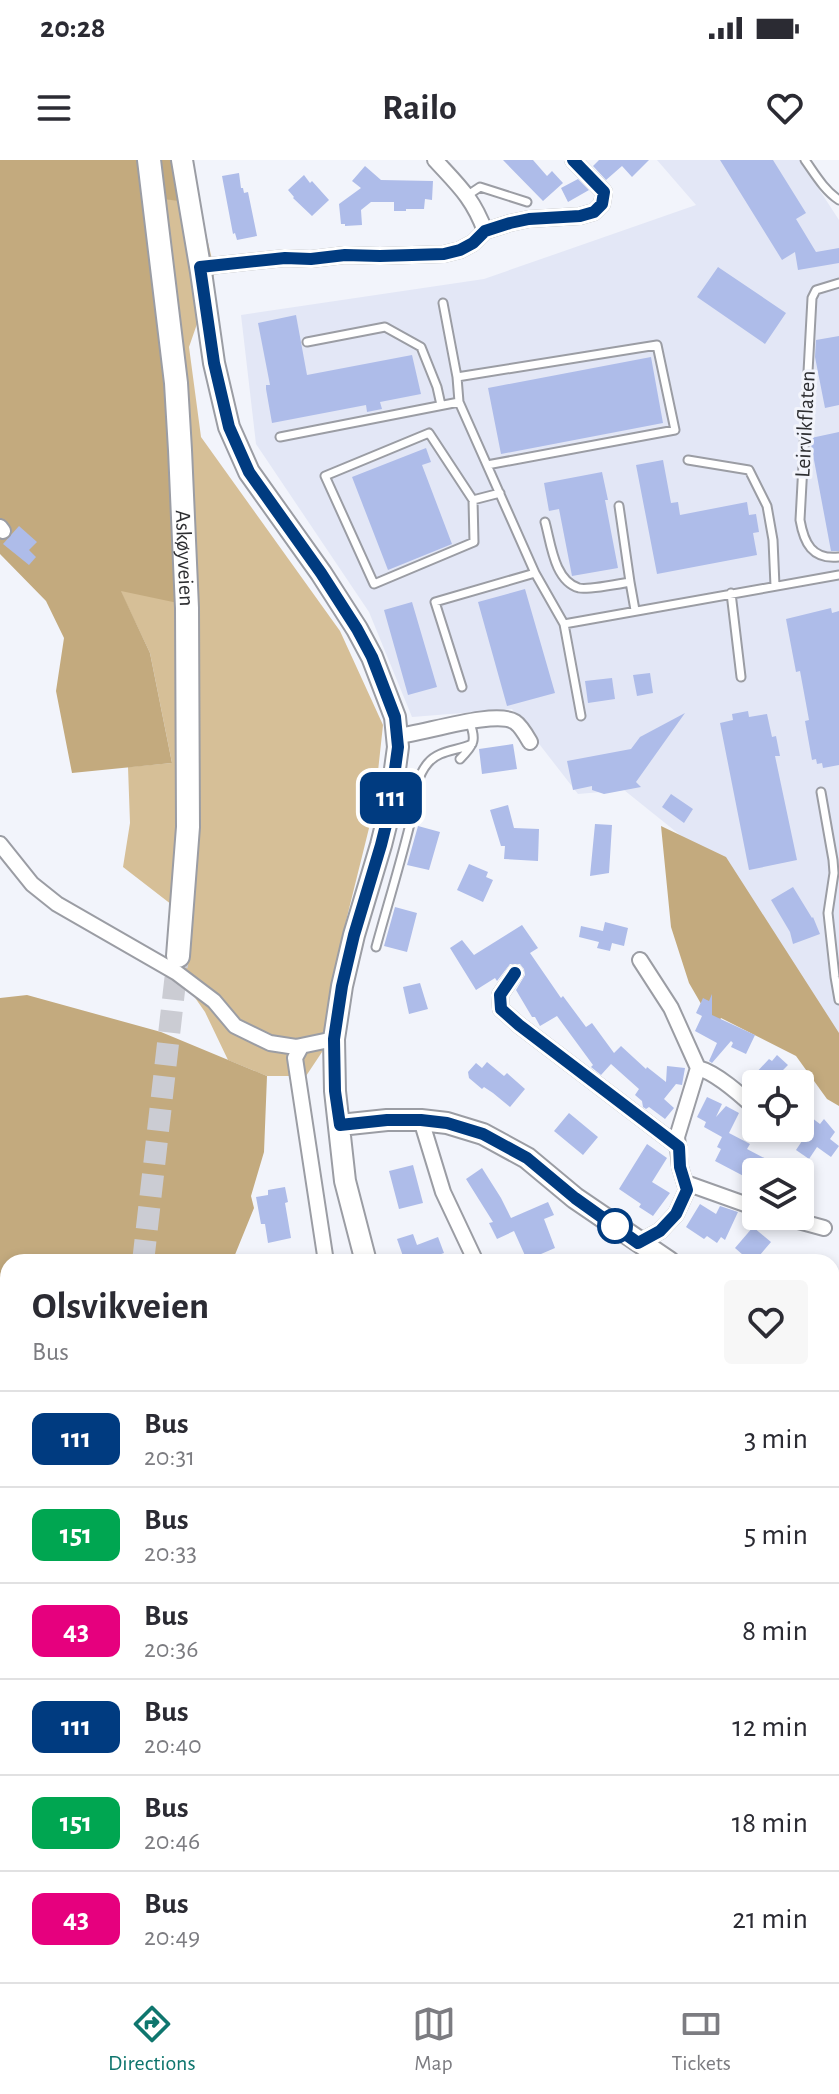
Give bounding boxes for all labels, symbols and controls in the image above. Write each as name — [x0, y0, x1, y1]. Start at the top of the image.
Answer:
text: 20:28 — [40, 13, 106, 43]
icon: menu — [32, 86, 76, 130]
icon: heart — [763, 86, 807, 130]
text: Railo — [382, 90, 457, 126]
street label: Leirvikflaten — [791, 370, 819, 478]
street label: Askøyveien — [172, 509, 198, 607]
line badge: 111 — [345, 772, 437, 824]
text: 111 — [376, 784, 406, 812]
map controls — [742, 1070, 814, 1230]
button: locate — [742, 1070, 814, 1142]
button: layers — [742, 1158, 814, 1230]
unlabelled marker — [598, 1209, 632, 1243]
button: heart — [724, 1280, 808, 1364]
text: Olsvikveien — [32, 1288, 209, 1326]
text: Bus — [32, 1339, 69, 1365]
text: Bus — [144, 1409, 189, 1439]
text: 3 min — [744, 1424, 808, 1454]
text: 111 — [61, 1425, 91, 1453]
text: 20:31 — [144, 1444, 195, 1470]
text: Bus — [144, 1505, 189, 1535]
text: 5 min — [744, 1520, 808, 1550]
text: 151 — [60, 1521, 92, 1549]
text: 20:33 — [144, 1540, 197, 1566]
text: Bus — [144, 1601, 189, 1631]
text: 8 min — [742, 1616, 808, 1646]
text: 43 — [63, 1617, 89, 1645]
text: 20:36 — [144, 1636, 198, 1662]
text: Bus — [144, 1697, 189, 1727]
text: 12 min — [732, 1712, 808, 1742]
text: 111 — [61, 1713, 91, 1741]
text: 20:40 — [144, 1732, 202, 1758]
text: Bus — [144, 1793, 189, 1823]
text: 18 min — [732, 1808, 808, 1838]
text: 151 — [60, 1809, 92, 1837]
text: 20:46 — [144, 1828, 200, 1854]
text: Bus — [144, 1889, 189, 1919]
text: 21 min — [732, 1904, 808, 1934]
text: 43 — [63, 1905, 89, 1933]
text: 20:49 — [144, 1924, 200, 1950]
tab: Directions — [108, 2002, 196, 2076]
tab: Map — [412, 2002, 456, 2076]
tab: Tickets — [671, 2002, 731, 2076]

